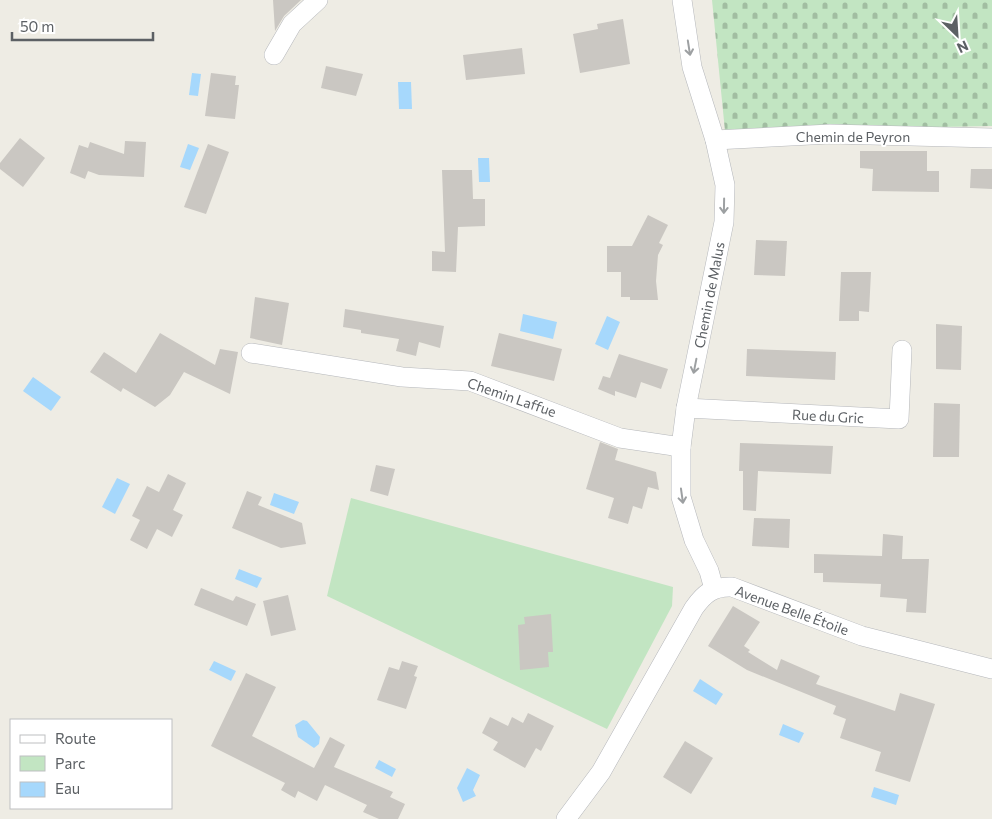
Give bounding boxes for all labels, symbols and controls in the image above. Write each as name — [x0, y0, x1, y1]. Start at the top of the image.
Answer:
scale bar — [12, 10, 154, 42]
north arrow — [932, 10, 982, 60]
text: 50 m — [20, 17, 54, 35]
text: N — [954, 37, 971, 57]
one-way arrow — [685, 40, 695, 56]
street label: Chemin de Peyron — [796, 128, 910, 145]
one-way arrow — [719, 198, 729, 214]
street label: Chemin de Malus — [690, 240, 728, 350]
one-way arrow — [690, 357, 699, 373]
street label: Chemin Laffue — [465, 374, 559, 420]
street label: Rue du Gric — [792, 406, 865, 426]
one-way arrow — [678, 487, 688, 503]
street label: Avenue Belle Étoile — [733, 582, 851, 638]
legend — [10, 719, 172, 809]
text: Route — [55, 729, 96, 747]
text: Parc — [55, 754, 85, 772]
text: Eau — [55, 779, 80, 797]

